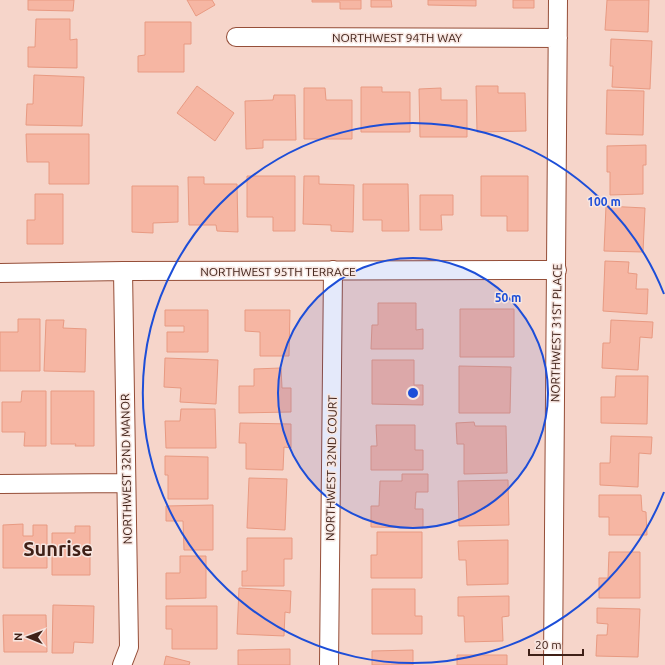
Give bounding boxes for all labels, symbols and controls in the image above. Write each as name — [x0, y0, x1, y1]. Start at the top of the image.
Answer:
street label: NORTHWEST 94TH WAY — [332, 31, 462, 44]
text: 100 m — [587, 195, 621, 208]
street label: NORTHWEST 31ST PLACE — [548, 263, 564, 402]
street label: NORTHWEST 95TH TERRACE — [200, 265, 356, 278]
text: 50 m — [495, 291, 521, 304]
centre of rings — [406, 386, 420, 400]
street label: NORTHWEST 32ND MANOR — [118, 393, 134, 545]
street label: NORTHWEST 32ND COURT — [323, 395, 339, 541]
district label: Sunrise — [23, 537, 93, 560]
north arrow — [8, 617, 48, 657]
scale bar — [529, 631, 583, 657]
text: N — [12, 633, 24, 641]
text: 20 m — [535, 638, 562, 651]

